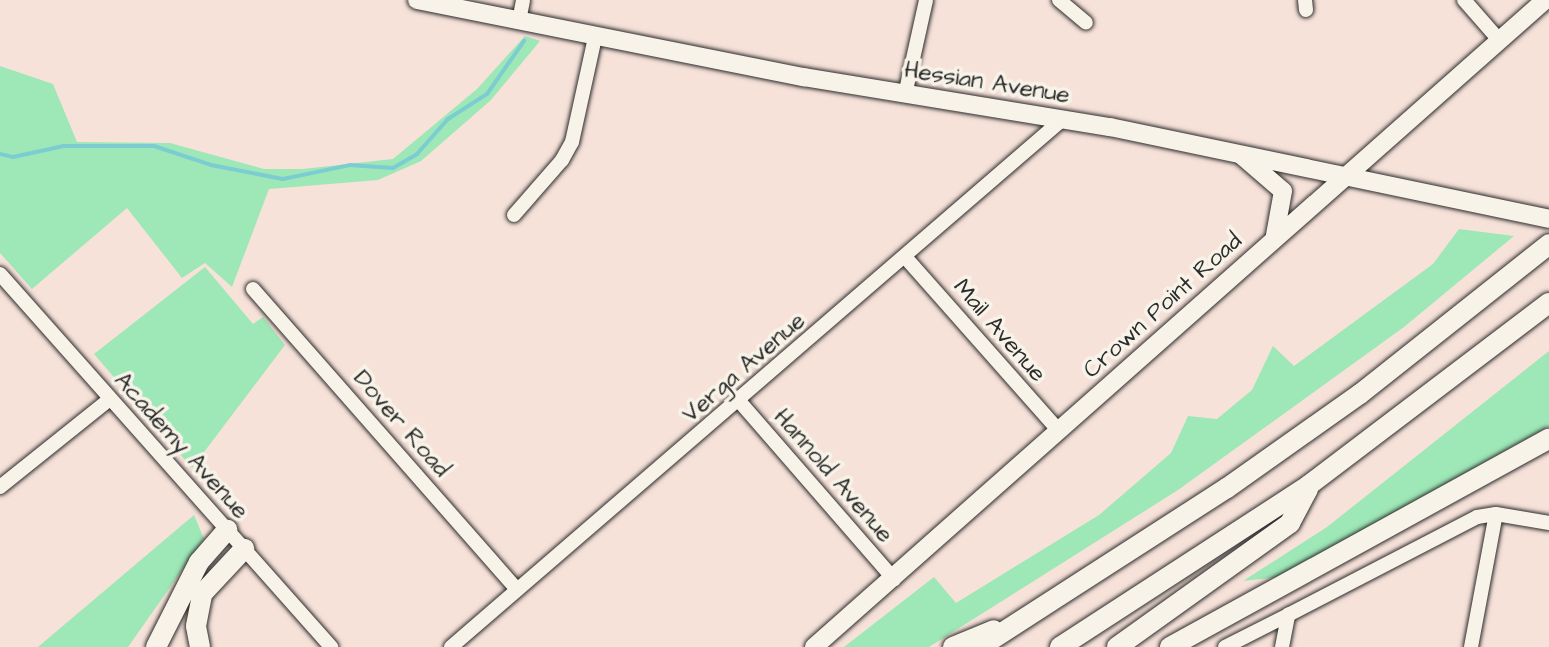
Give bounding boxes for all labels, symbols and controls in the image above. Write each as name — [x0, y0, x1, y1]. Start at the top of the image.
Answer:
street label: Hessian Avenue — [902, 56, 1072, 110]
street label: Crown Point Road — [1078, 227, 1248, 385]
street label: Mail Avenue — [946, 274, 1052, 388]
street label: Verga Avenue — [677, 307, 811, 429]
street label: Dover Road — [347, 365, 455, 483]
street label: Academy Avenue — [108, 367, 254, 525]
street label: Hannold Avenue — [767, 403, 899, 549]

